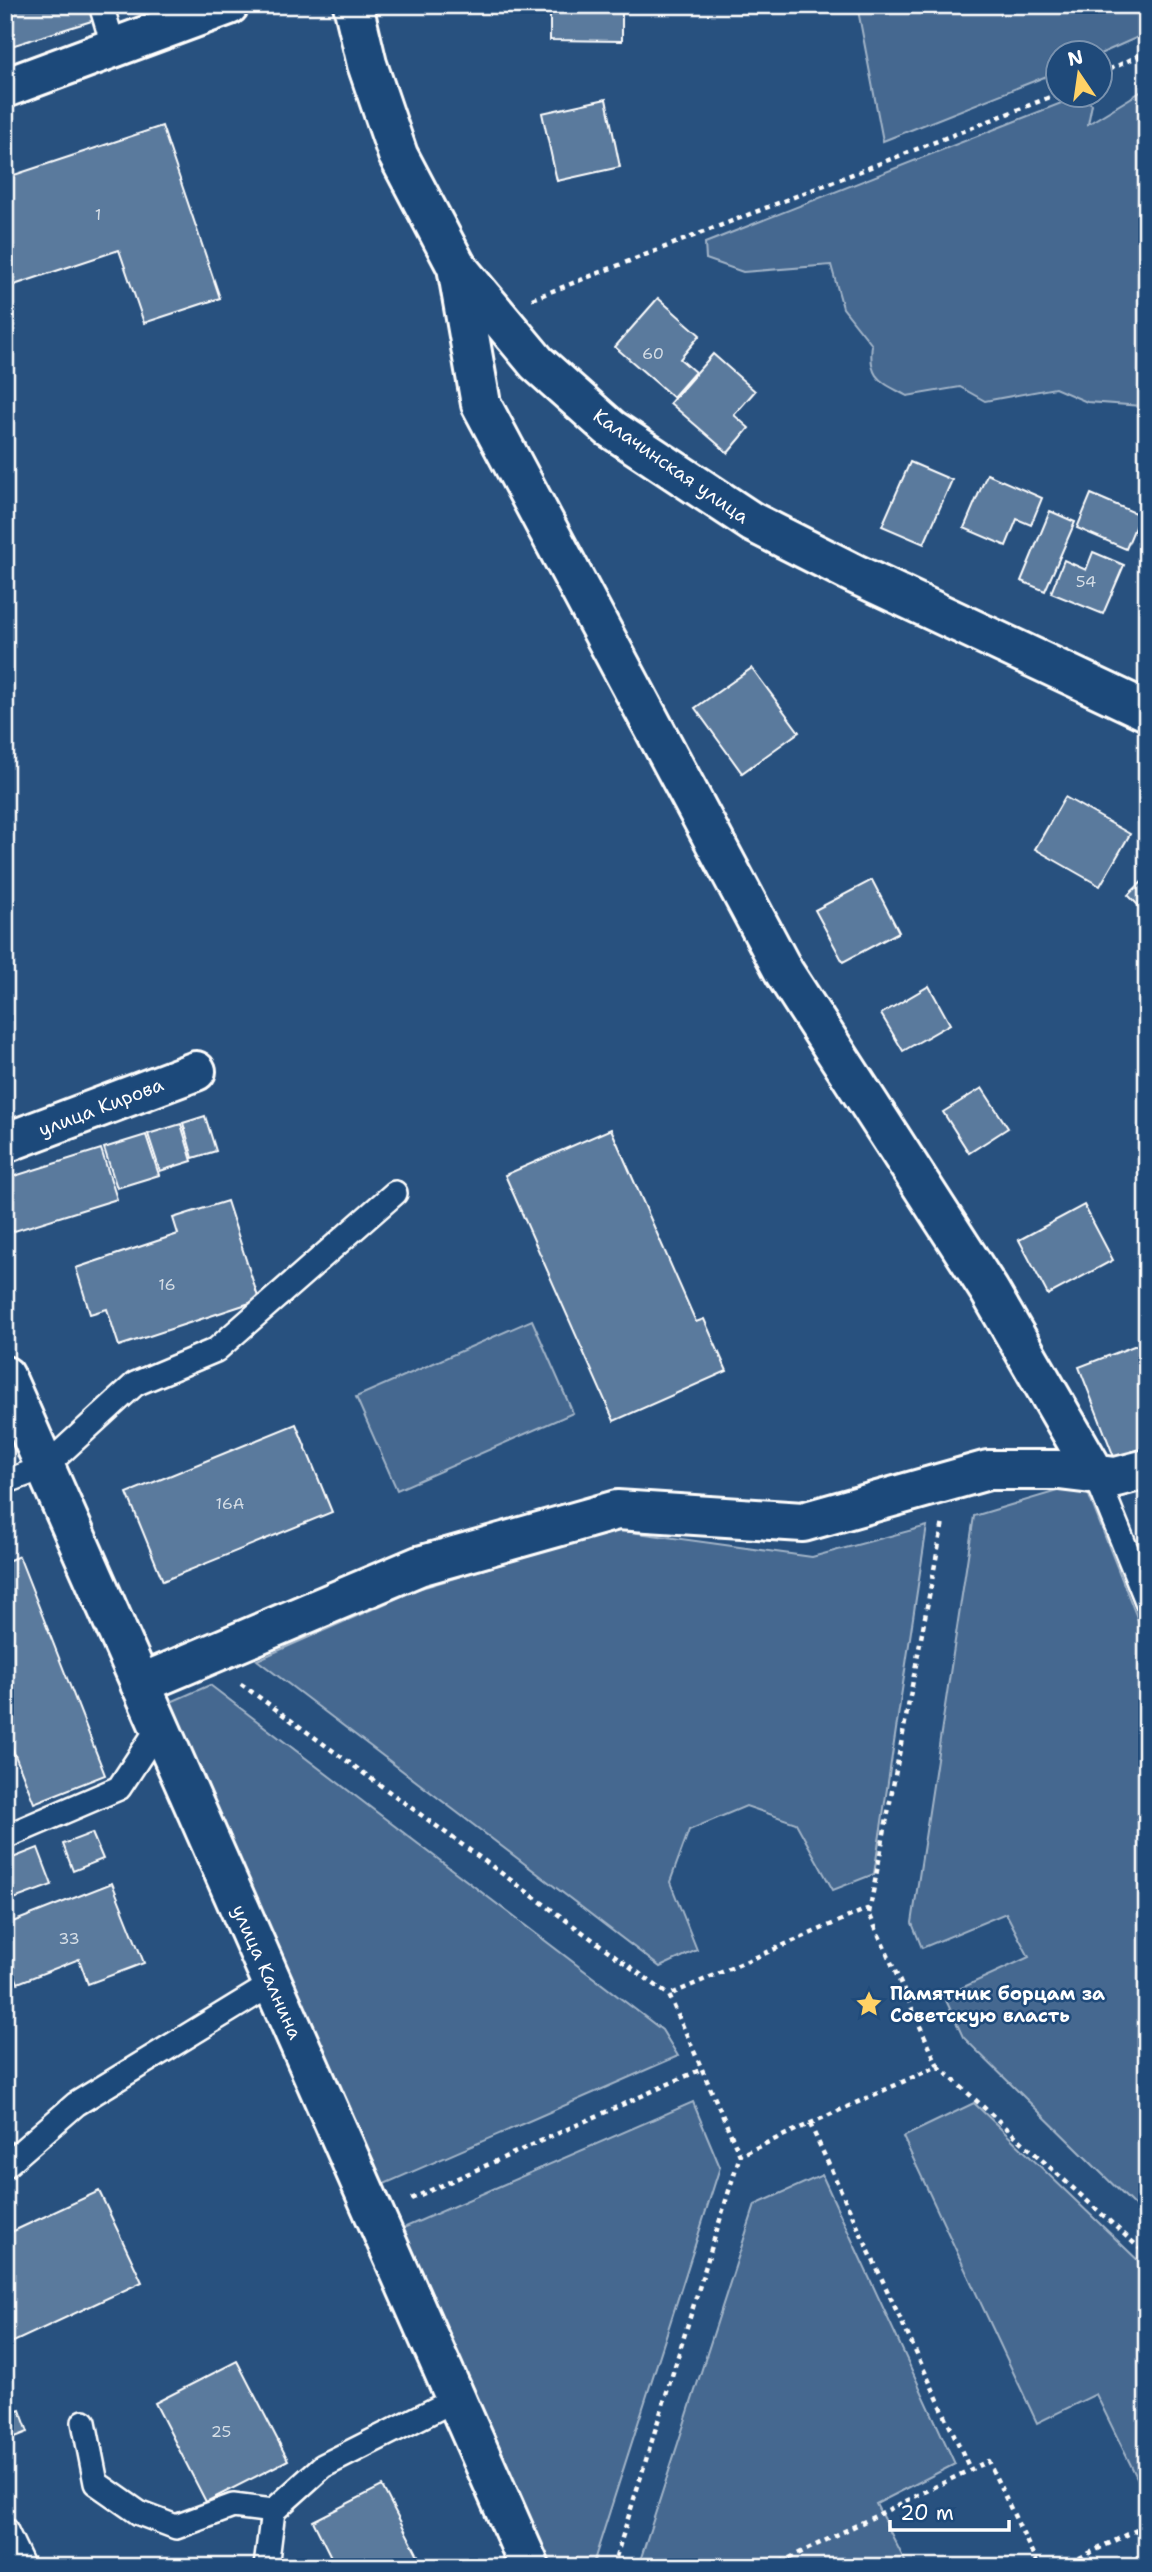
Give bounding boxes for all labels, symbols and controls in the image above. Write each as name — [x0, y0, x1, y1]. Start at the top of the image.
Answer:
north arrow — [1044, 38, 1114, 108]
text: N — [1065, 44, 1085, 72]
house number: 1 — [95, 204, 101, 225]
house number: 60 — [642, 343, 664, 364]
street label: Калачинская улица — [588, 403, 754, 529]
house number: 54 — [1076, 571, 1096, 592]
street label: улица Кирова — [35, 1072, 167, 1142]
house number: 16 — [158, 1274, 176, 1295]
house number: 16А — [216, 1493, 244, 1514]
street label: улица Калнина — [226, 1901, 308, 2043]
house number: 33 — [58, 1928, 80, 1949]
place label: Памятник борцам за Советскую власть — [890, 1981, 1105, 2028]
place icon: Памятник борцам за Советскую власть — [854, 1989, 884, 2019]
house number: 25 — [211, 2421, 231, 2442]
scale bar — [890, 2488, 1009, 2532]
text: 20 m — [900, 2499, 954, 2527]

